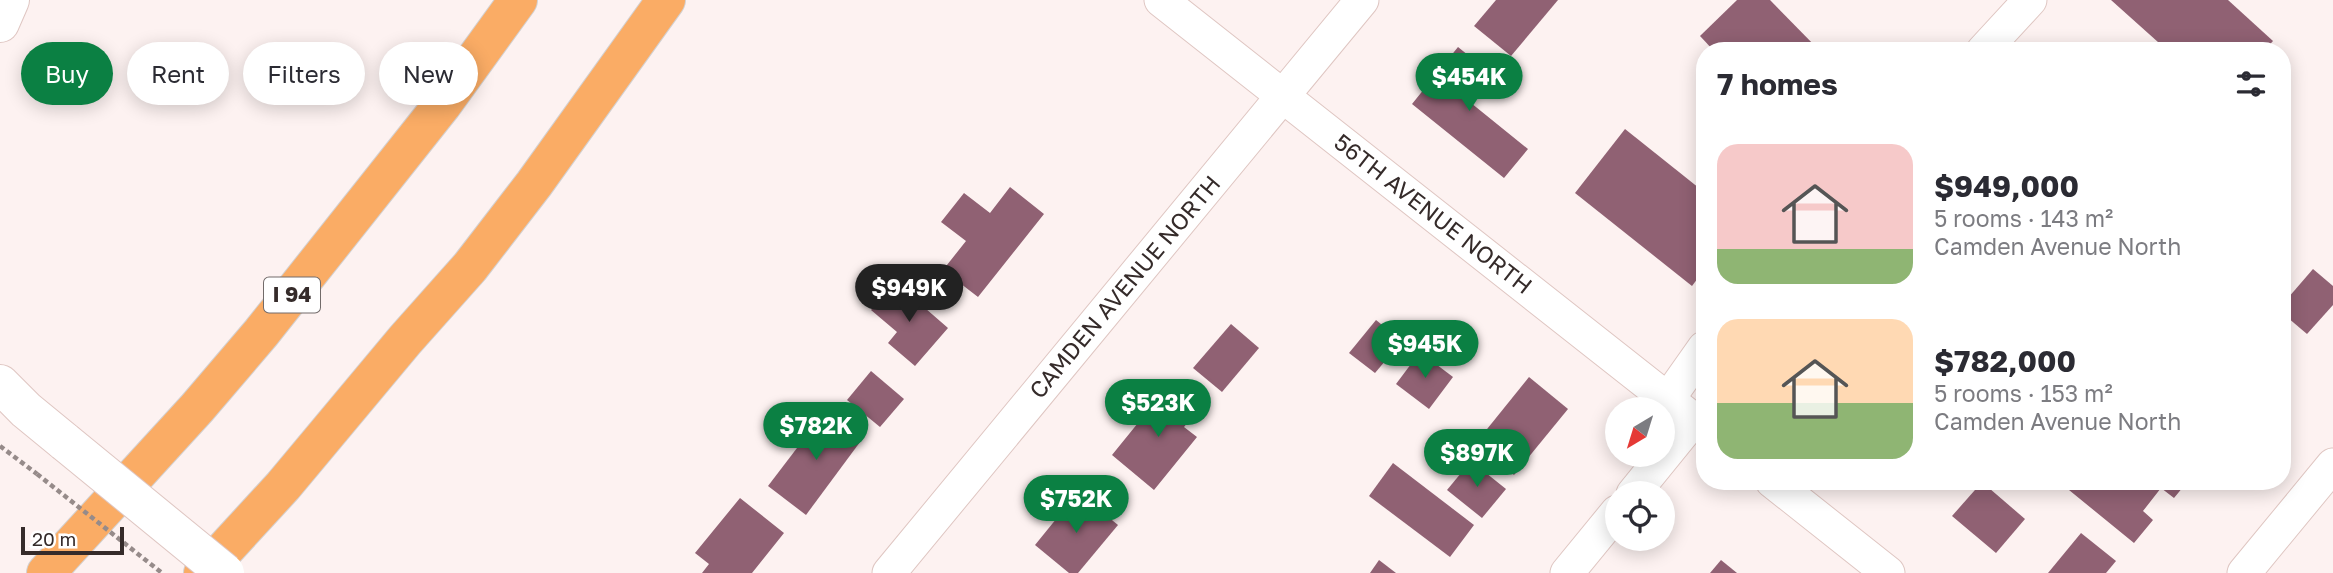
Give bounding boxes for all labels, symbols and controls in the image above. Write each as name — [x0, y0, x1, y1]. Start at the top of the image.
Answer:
chip: Buy — [21, 42, 113, 105]
chip: Rent — [127, 42, 229, 105]
chip: Filters — [243, 42, 365, 105]
chip: New — [379, 42, 478, 105]
pin: $454K — [1420, 54, 1518, 113]
text: $454K — [1432, 62, 1506, 90]
icon: filters — [2232, 65, 2270, 103]
text: 7 homes — [1717, 66, 1838, 102]
street label: 56TH AVENUE NORTH — [1329, 127, 1538, 299]
text: $949,000 — [1934, 168, 2079, 204]
street label: CAMDEN AVENUE NORTH — [1023, 169, 1226, 403]
icon: home — [1773, 172, 1857, 256]
text: 5 rooms · 143 m² — [1934, 204, 2113, 232]
text: Camden Avenue North — [1934, 232, 2181, 260]
pin: $949K — [860, 264, 958, 324]
text: $949K — [871, 273, 947, 301]
road number: I 94 — [264, 278, 320, 312]
pin: $945K — [1376, 320, 1474, 380]
text: $945K — [1387, 329, 1463, 357]
text: $782,000 — [1934, 343, 2076, 379]
icon: home — [1773, 347, 1857, 431]
text: 5 rooms · 153 m² — [1934, 379, 2113, 407]
pin: $523K — [1109, 380, 1207, 439]
text: $523K — [1121, 388, 1195, 416]
north arrow — [1605, 397, 1675, 467]
map controls — [1605, 397, 1675, 551]
pin: $782K — [767, 402, 865, 462]
text: Camden Avenue North — [1934, 407, 2181, 435]
text: $782K — [779, 411, 853, 439]
pin: $897K — [1428, 430, 1526, 489]
text: $897K — [1440, 438, 1514, 466]
pin: $752K — [1027, 476, 1125, 535]
button: locate — [1605, 481, 1675, 551]
text: $752K — [1040, 484, 1112, 512]
scale bar — [21, 524, 124, 556]
text: 20 m — [32, 527, 76, 550]

